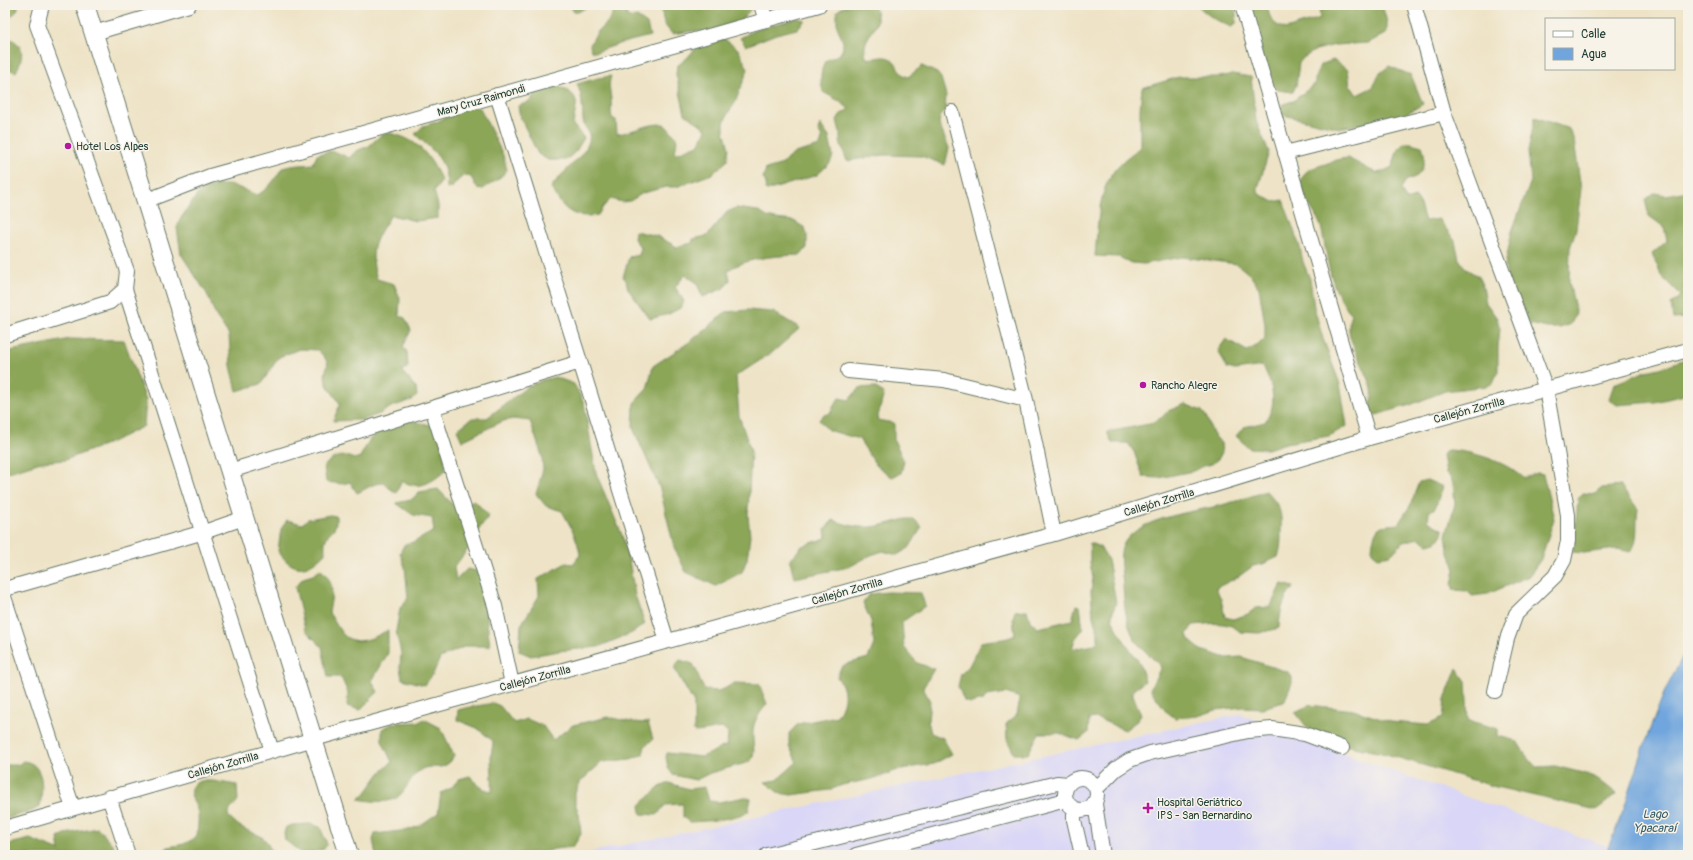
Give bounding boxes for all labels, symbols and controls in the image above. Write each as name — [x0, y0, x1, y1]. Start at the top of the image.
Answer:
legend — [1545, 18, 1675, 70]
text: Calle — [1581, 27, 1606, 42]
text: Agua — [1581, 47, 1607, 62]
street label: Mary Cruz Raimondi — [436, 82, 527, 119]
place label: Hotel Los Alpes — [76, 140, 149, 153]
marker: Hotel Los Alpes — [63, 141, 73, 151]
place label: Rancho Alegre — [1151, 379, 1218, 392]
marker: Rancho Alegre — [1138, 380, 1148, 390]
street label: Callejón Zorrilla — [1432, 395, 1506, 426]
street label: Callejón Zorrilla — [1122, 486, 1196, 519]
street label: Callejón Zorrilla — [810, 575, 884, 608]
street label: Callejón Zorrilla — [498, 663, 572, 694]
street label: Callejón Zorrilla — [186, 749, 260, 782]
place label: Hospital Geriátrico IPS - San Bernardino — [1157, 796, 1252, 822]
marker: Hospital Geriátrico IPS - San Bernardino — [1142, 802, 1154, 814]
water label: Lago Ypacaraí — [1634, 807, 1679, 836]

